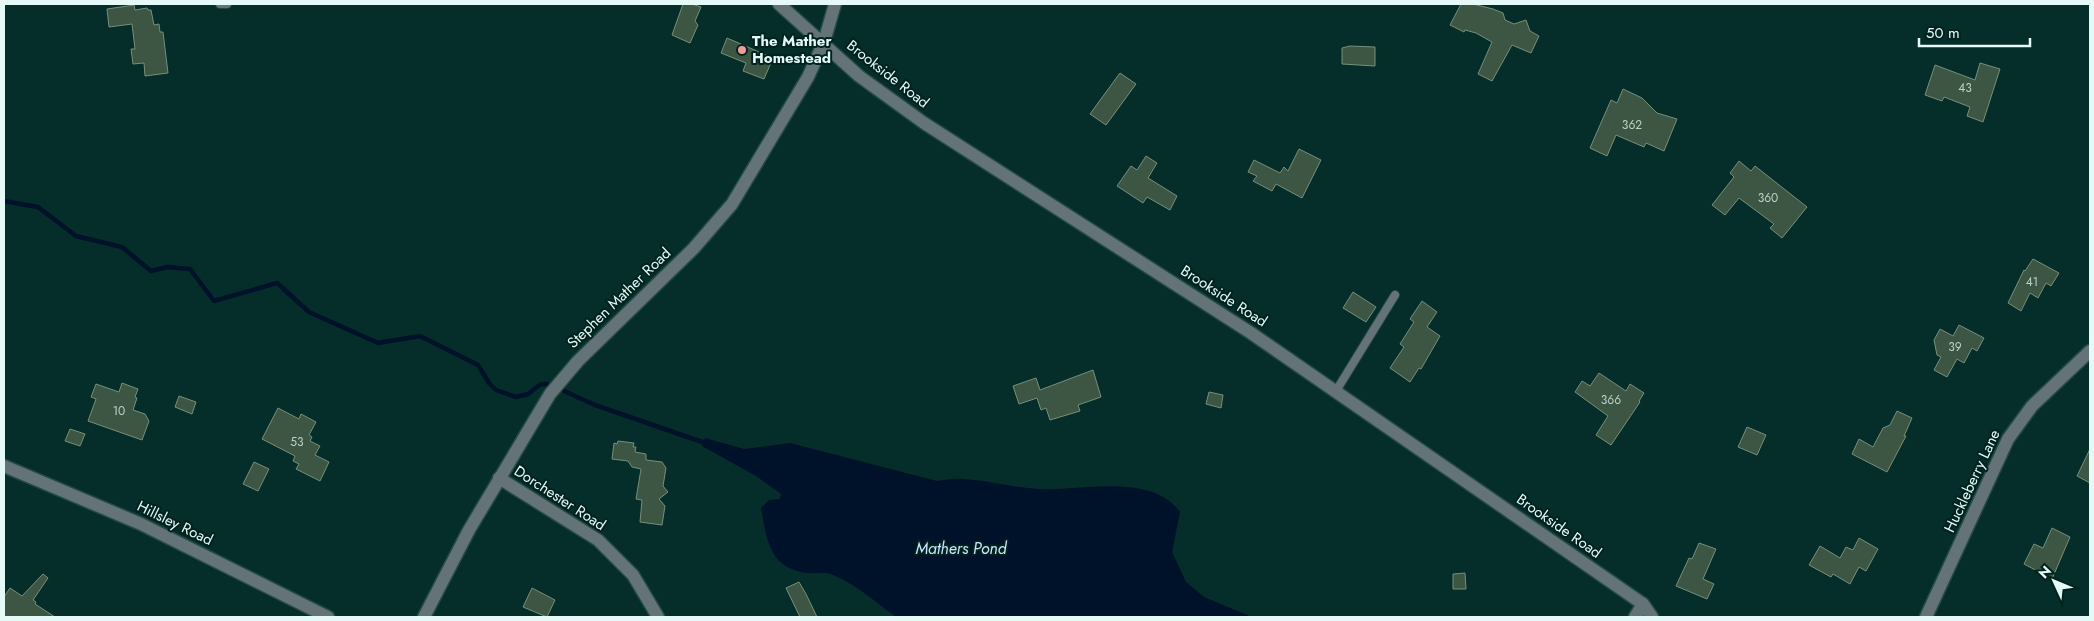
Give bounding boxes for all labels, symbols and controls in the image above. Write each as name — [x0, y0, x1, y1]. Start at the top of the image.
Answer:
scale bar — [1919, 15, 2030, 47]
text: 50 m — [1926, 22, 1960, 44]
place label: The Mather Homestead — [752, 30, 832, 69]
street label: Brookside Road — [842, 35, 934, 113]
marker: The Mather Homestead — [736, 44, 748, 56]
house number: 43 — [1958, 79, 1972, 97]
house number: 362 — [1622, 116, 1642, 134]
house number: 360 — [1758, 189, 1778, 207]
street label: Stephen Mather Road — [562, 243, 676, 353]
street label: Brookside Road — [1176, 260, 1272, 332]
house number: 41 — [2026, 273, 2038, 291]
house number: 39 — [1948, 338, 1962, 356]
house number: 366 — [1601, 391, 1621, 409]
house number: 10 — [113, 402, 125, 420]
street label: Huckleberry Lane — [1939, 426, 2006, 536]
house number: 53 — [290, 433, 304, 451]
street label: Dorchester Road — [510, 460, 610, 536]
street label: Brookside Road — [1512, 488, 1606, 564]
street label: Hillsley Road — [133, 495, 217, 551]
water label: Mathers Pond — [915, 537, 1008, 560]
north arrow — [2029, 556, 2079, 606]
text: N — [2034, 561, 2056, 583]

